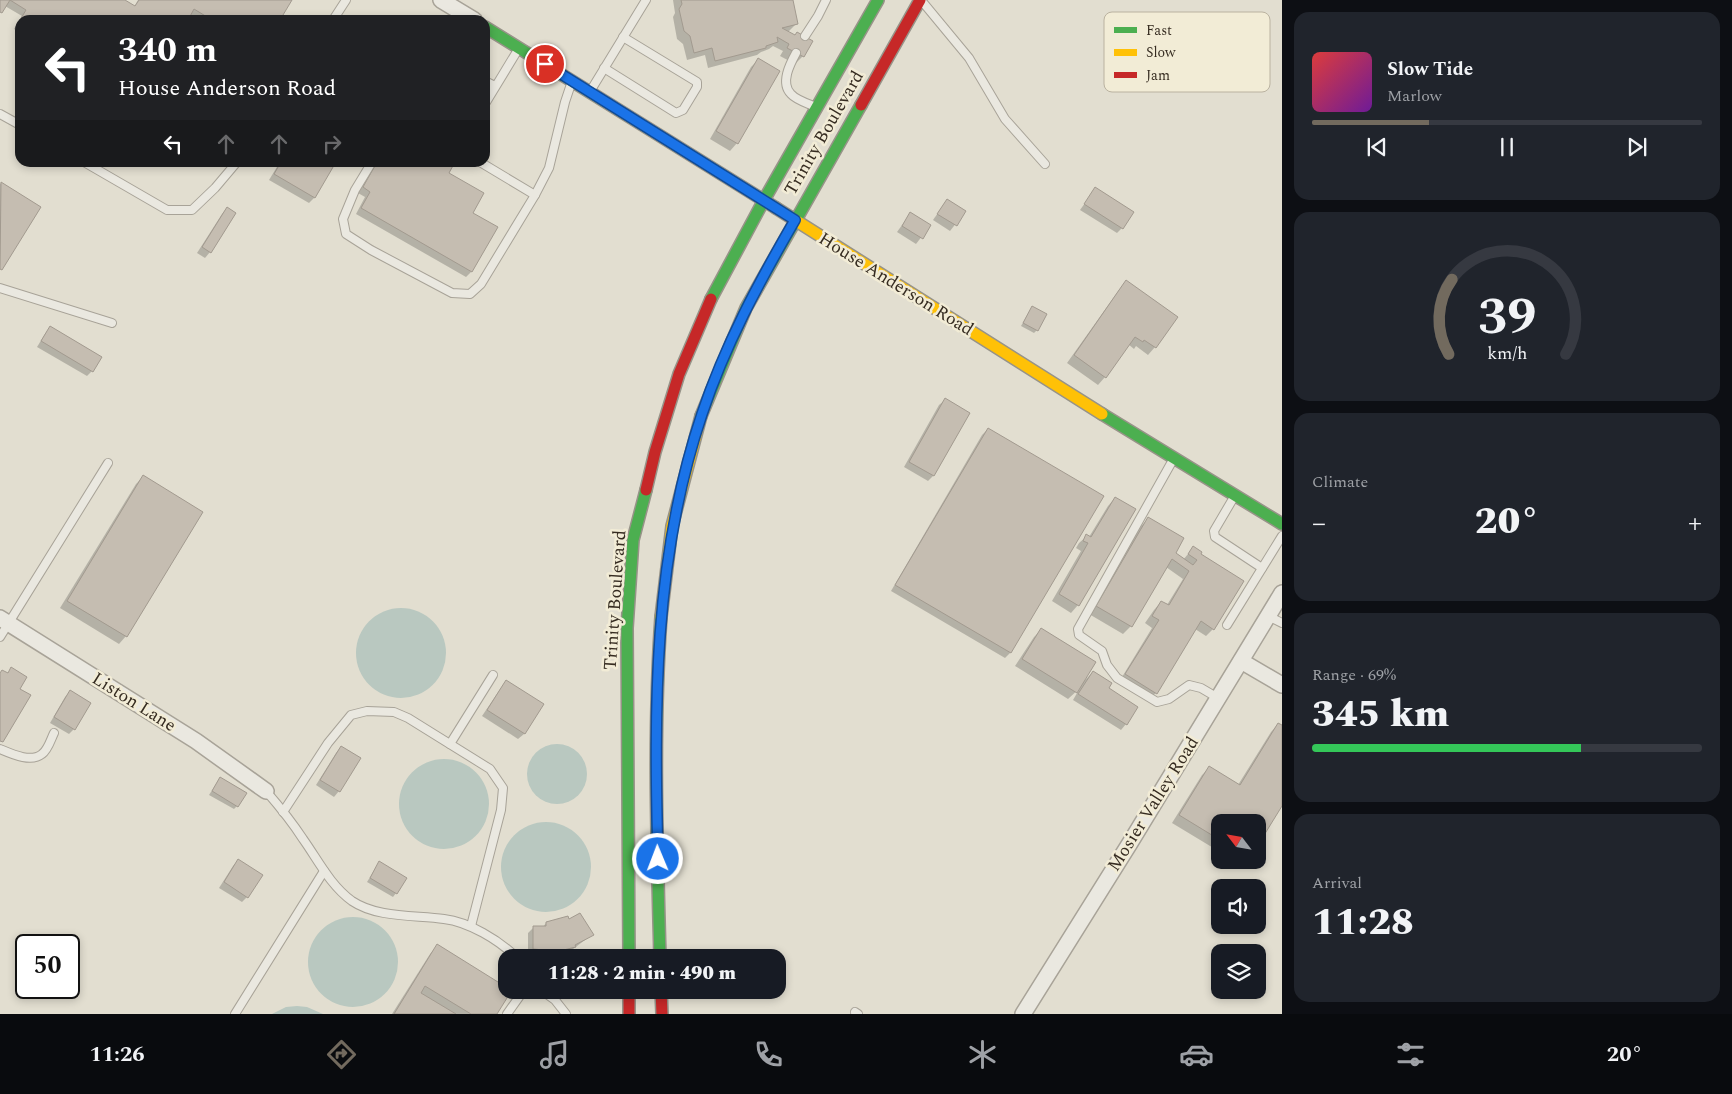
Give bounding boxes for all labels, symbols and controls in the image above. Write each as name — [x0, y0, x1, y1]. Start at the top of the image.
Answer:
legend — [1104, 12, 1270, 92]
text: Fast — [1146, 20, 1172, 41]
text: 340 m — [118, 24, 217, 77]
icon: left — [35, 35, 100, 100]
text: Slow — [1146, 42, 1176, 63]
pin — [524, 43, 566, 85]
icon: arrive — [531, 50, 559, 78]
text: Slow Tide — [1387, 55, 1473, 84]
street label: Trinity Boulevard — [777, 65, 871, 201]
text: Jam — [1146, 65, 1170, 86]
text: House Anderson Road — [118, 72, 336, 105]
text: Marlow — [1387, 84, 1442, 108]
icon: left — [159, 130, 187, 158]
icon: ahead — [212, 130, 240, 158]
icon: ahead — [265, 130, 293, 158]
icon: right — [318, 130, 346, 158]
icon: previous — [1363, 133, 1391, 161]
icon: pause — [1493, 133, 1521, 161]
icon: next — [1623, 133, 1651, 161]
street label: House Anderson Road — [813, 225, 979, 343]
text: 39 — [1478, 278, 1536, 357]
text: km/h — [1487, 340, 1527, 367]
text: Climate — [1312, 470, 1368, 494]
text: 20° — [1475, 493, 1539, 551]
text: − — [1312, 502, 1326, 545]
text: + — [1688, 502, 1702, 545]
street label: Trinity Boulevard — [597, 529, 633, 671]
text: Range · 69% — [1312, 663, 1396, 687]
street label: Liston Lane — [87, 665, 181, 739]
text: 345 km — [1312, 686, 1449, 744]
street label: Mosier Valley Road — [1101, 731, 1205, 877]
north arrow — [1211, 814, 1266, 869]
map controls — [1211, 814, 1266, 999]
position arrow — [631, 832, 683, 884]
text: Arrival — [1312, 871, 1362, 895]
button: sound — [1211, 879, 1266, 934]
text: 11:28 — [1312, 894, 1414, 952]
speed limit sign: 50 — [15, 934, 80, 999]
button: layers — [1211, 944, 1266, 999]
text: 11:28 · 2 min · 490 m — [548, 959, 736, 988]
icon: directions — [324, 1037, 359, 1072]
icon: music — [537, 1037, 572, 1072]
icon: phone — [751, 1037, 786, 1072]
icon: climate — [965, 1037, 1000, 1072]
icon: car — [1179, 1037, 1214, 1072]
icon: filters — [1393, 1037, 1428, 1072]
text: 11:26 — [89, 1038, 145, 1071]
text: 20° — [1607, 1038, 1643, 1071]

